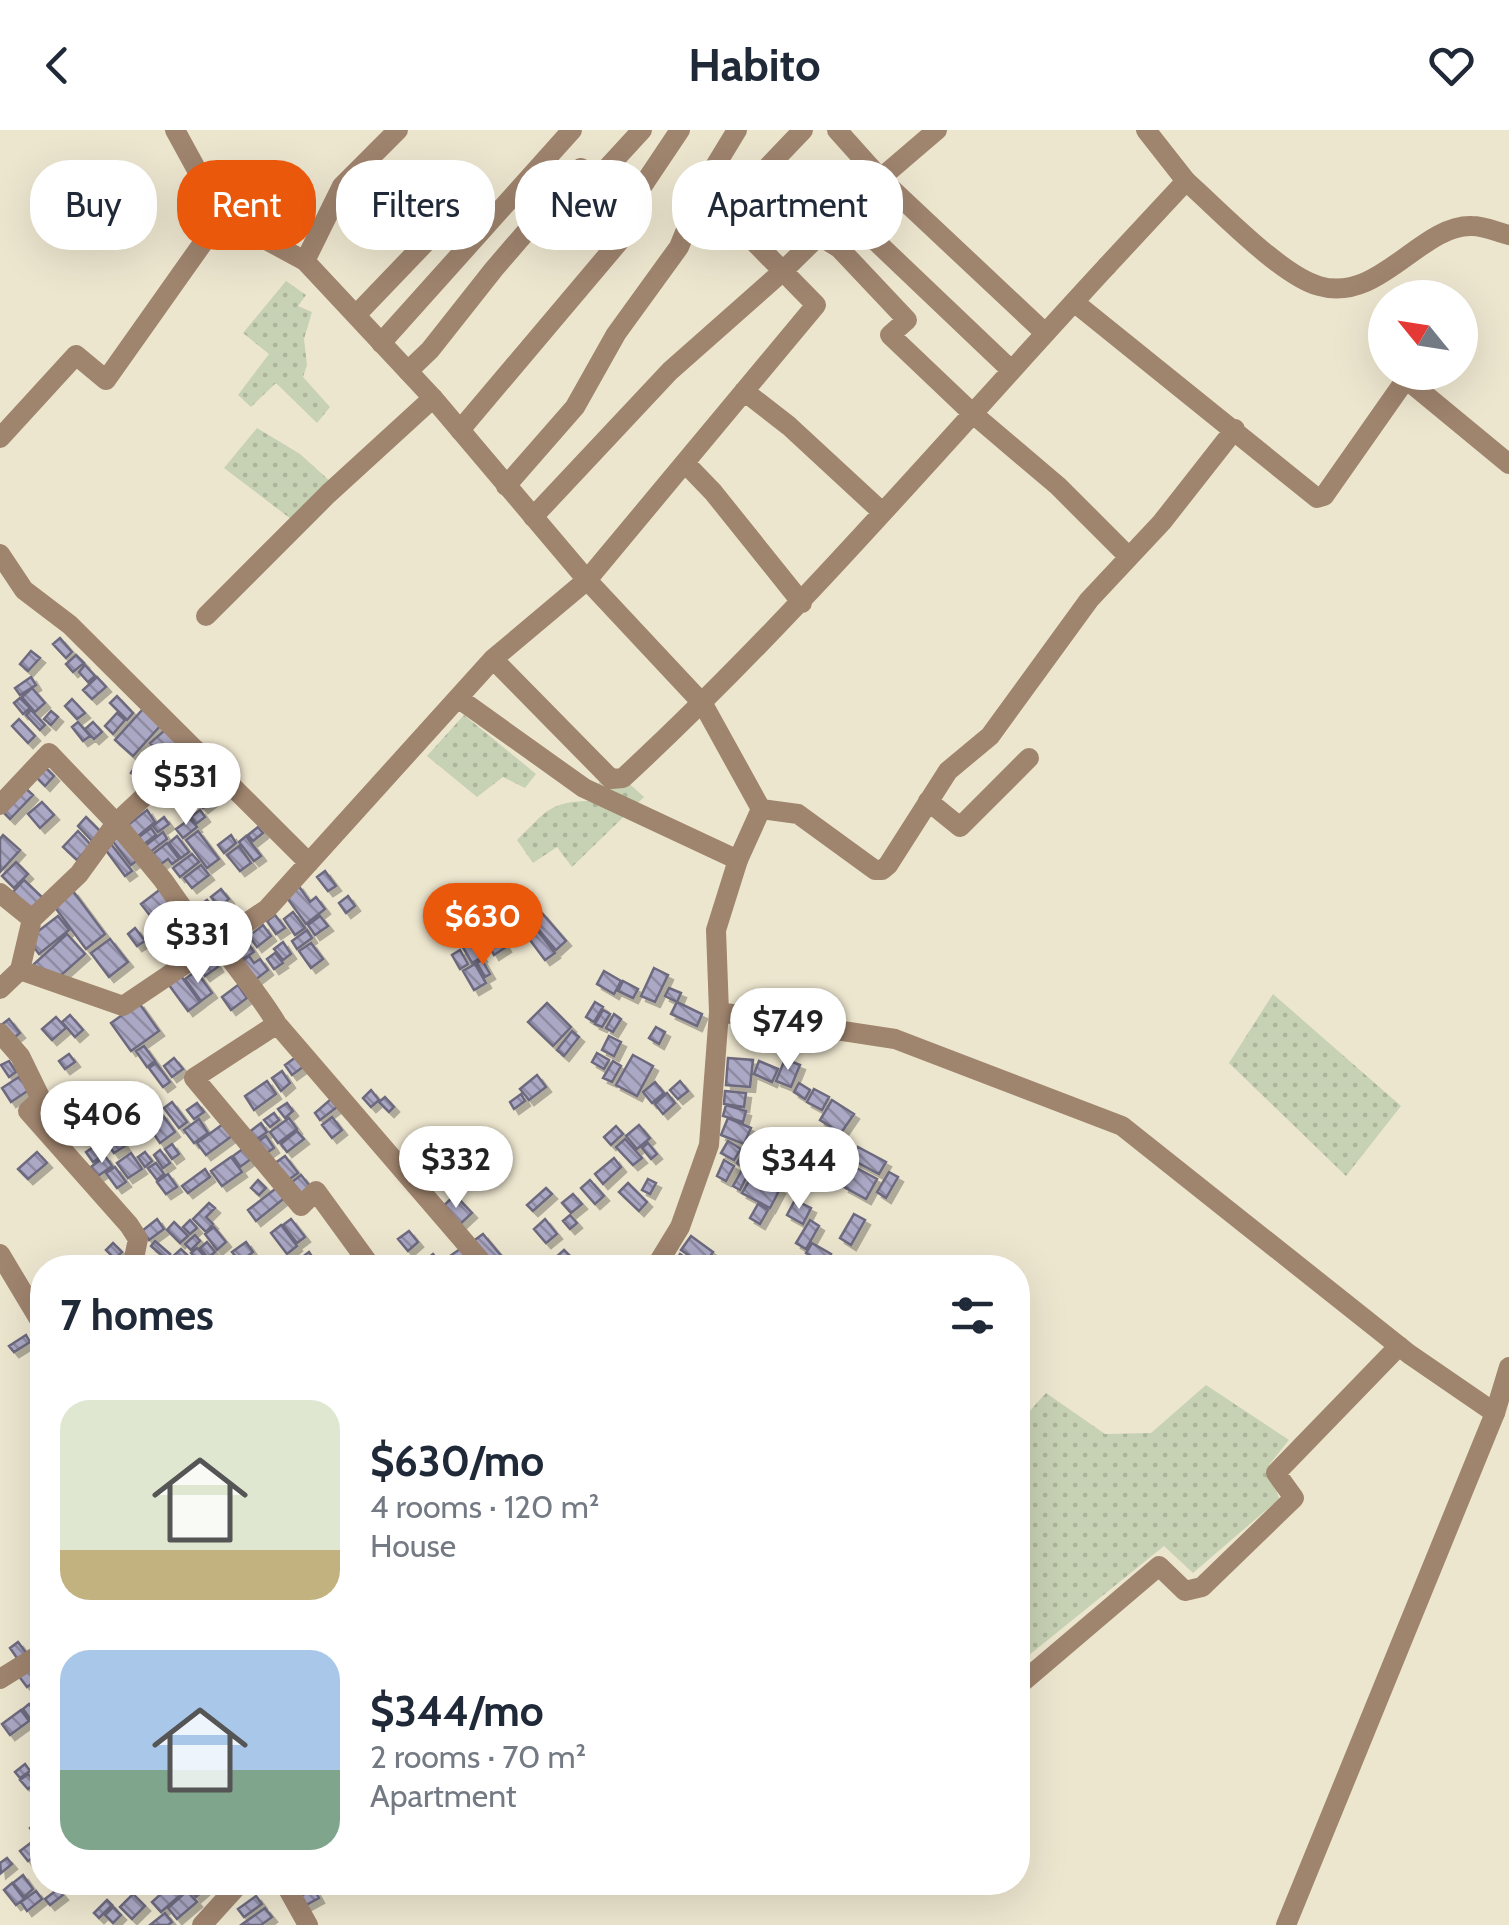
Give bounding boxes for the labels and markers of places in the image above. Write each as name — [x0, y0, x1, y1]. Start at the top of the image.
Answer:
pin: $531 — [127, 743, 245, 828]
pin: $630 — [424, 883, 542, 968]
pin: $331 — [139, 901, 257, 986]
pin: $749 — [729, 988, 847, 1073]
pin: $406 — [43, 1081, 161, 1166]
pin: $332 — [397, 1126, 515, 1211]
pin: $344 — [740, 1127, 858, 1212]

